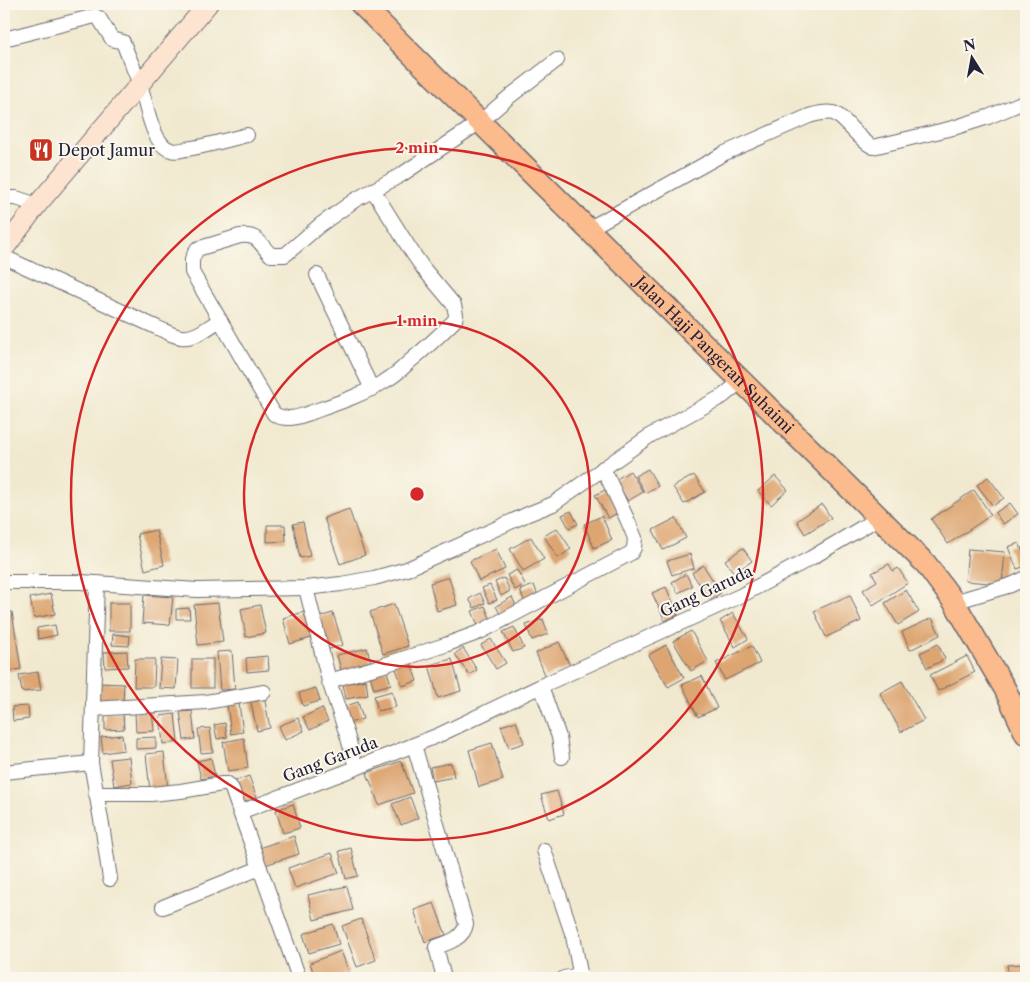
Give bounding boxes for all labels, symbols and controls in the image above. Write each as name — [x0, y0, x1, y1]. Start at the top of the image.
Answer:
north arrow — [948, 32, 998, 82]
text: N — [962, 35, 977, 55]
restaurant icon: Depot Jamur — [28, 137, 54, 163]
text: 2 min — [395, 138, 439, 157]
place label: Depot Jamur — [58, 140, 155, 160]
street label: Jalan Haji Pangeran Suhaimi — [629, 270, 798, 438]
text: 1 min — [396, 311, 438, 330]
centre of rings — [408, 485, 426, 503]
street label: Gang Garuda — [656, 561, 756, 621]
street label: Gang Garuda — [280, 732, 381, 786]

